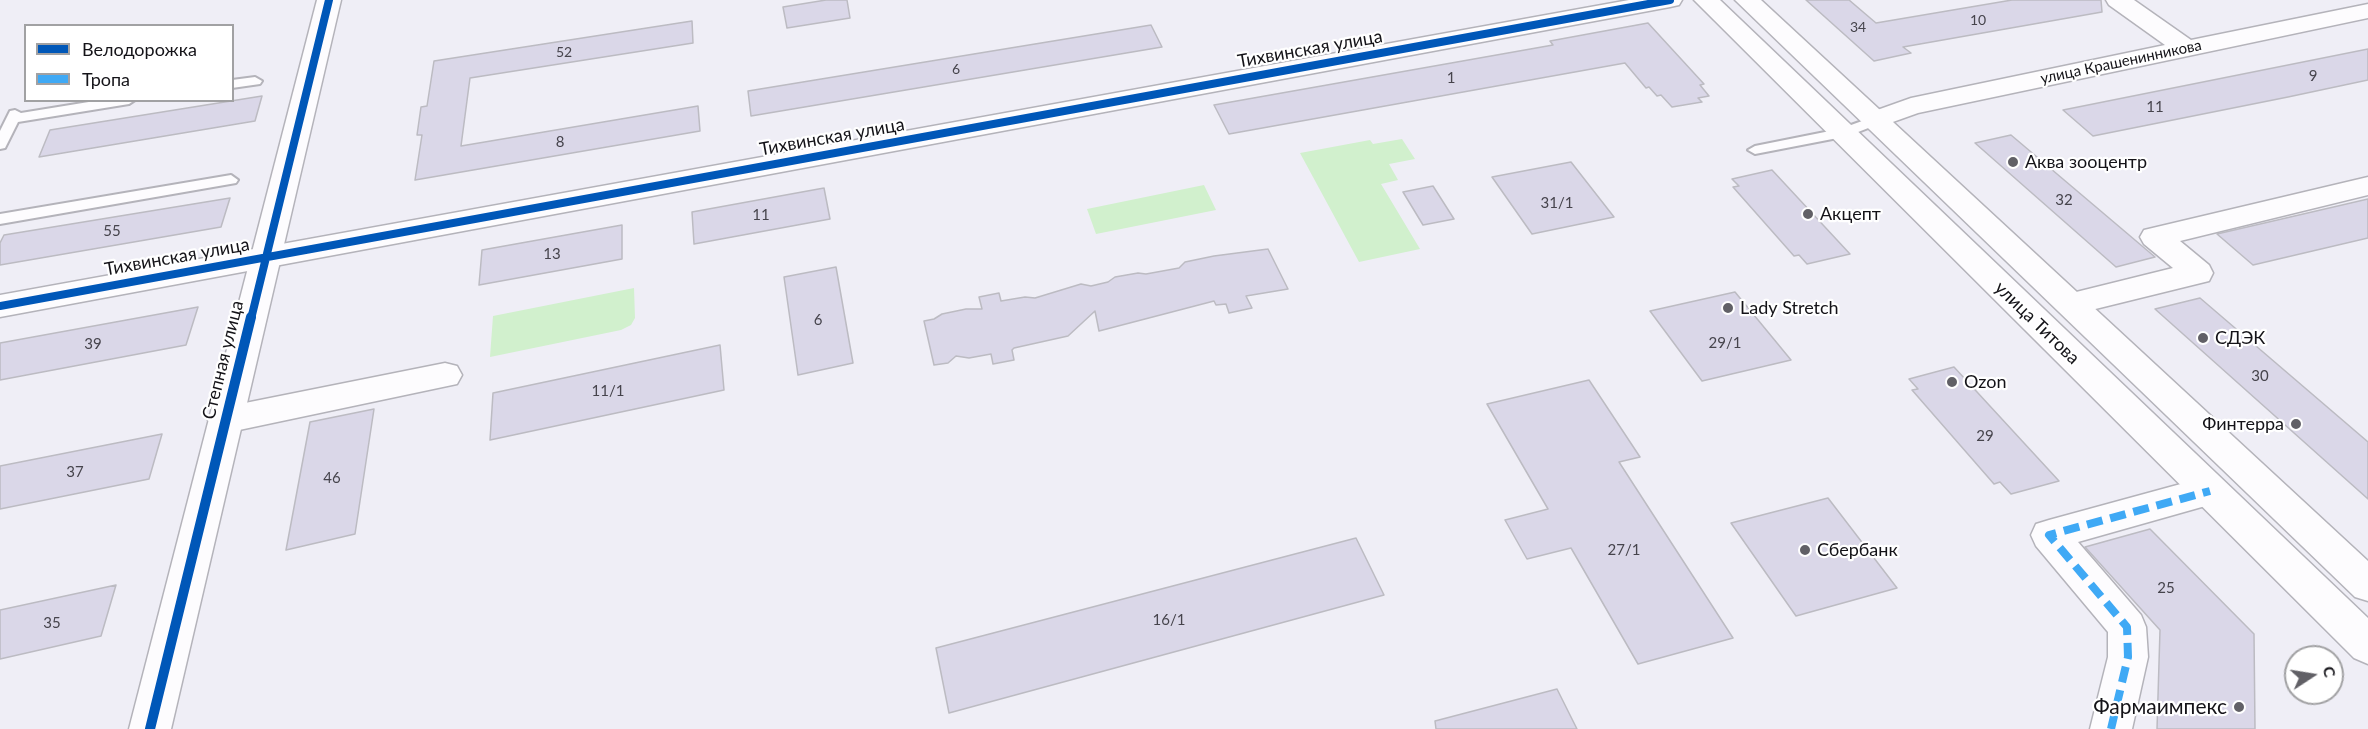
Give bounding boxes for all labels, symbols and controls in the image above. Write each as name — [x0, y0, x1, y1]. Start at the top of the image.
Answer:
house number: 10 — [1970, 12, 1986, 28]
house number: 34 — [1850, 19, 1866, 35]
legend — [24, 24, 234, 102]
street label: Тихвинская улица — [1236, 26, 1384, 72]
street label: улица Крашенинникова — [2039, 36, 2203, 88]
text: Велодорожка — [82, 38, 197, 60]
house number: 52 — [556, 44, 572, 60]
house number: 6 — [952, 61, 960, 77]
house number: 9 — [2309, 67, 2317, 85]
text: Тропа — [82, 68, 130, 90]
house number: 1 — [1447, 69, 1455, 87]
house number: 11 — [2146, 98, 2164, 116]
street label: Тихвинская улица — [758, 114, 906, 160]
house number: 8 — [556, 133, 564, 151]
place label: Аква зооцентр — [2025, 151, 2147, 173]
marker: Аква зооцентр — [2006, 155, 2020, 169]
house number: 32 — [2055, 191, 2073, 209]
house number: 31/1 — [1541, 194, 1573, 212]
place label: Акцепт — [1820, 203, 1881, 225]
house number: 11 — [752, 206, 770, 224]
marker: Акцепт — [1801, 207, 1815, 221]
house number: 55 — [103, 222, 121, 240]
street label: Тихвинская улица — [103, 234, 251, 280]
house number: 13 — [543, 245, 561, 263]
street label: улица Титова — [1990, 277, 2084, 369]
place label: Lady Stretch — [1740, 297, 1839, 319]
street label: Степная улица — [198, 298, 248, 422]
marker: Lady Stretch — [1721, 301, 1735, 315]
house number: 6 — [814, 311, 822, 329]
place label: СДЭК — [2215, 327, 2265, 349]
marker: СДЭК — [2196, 331, 2210, 345]
house number: 29/1 — [1709, 334, 1741, 352]
house number: 39 — [84, 335, 102, 353]
house number: 30 — [2251, 367, 2269, 385]
place label: Ozon — [1964, 371, 2006, 393]
marker: Ozon — [1945, 375, 1959, 389]
house number: 11/1 — [592, 382, 624, 400]
place label: Финтерра — [2202, 413, 2284, 435]
marker: Финтерра — [2289, 417, 2303, 431]
house number: 29 — [1976, 427, 1994, 445]
house number: 37 — [66, 463, 84, 481]
house number: 46 — [323, 469, 341, 487]
place label: Сбербанк — [1817, 539, 1898, 561]
house number: 27/1 — [1608, 541, 1640, 559]
marker: Сбербанк — [1798, 543, 1812, 557]
house number: 25 — [2157, 579, 2175, 597]
house number: 16/1 — [1153, 611, 1185, 629]
house number: 35 — [43, 614, 61, 632]
north arrow — [2284, 645, 2344, 705]
text: С — [2320, 664, 2341, 679]
place label: Фармаимпекс — [2093, 694, 2227, 720]
marker: Фармаимпекс — [2232, 700, 2246, 714]

